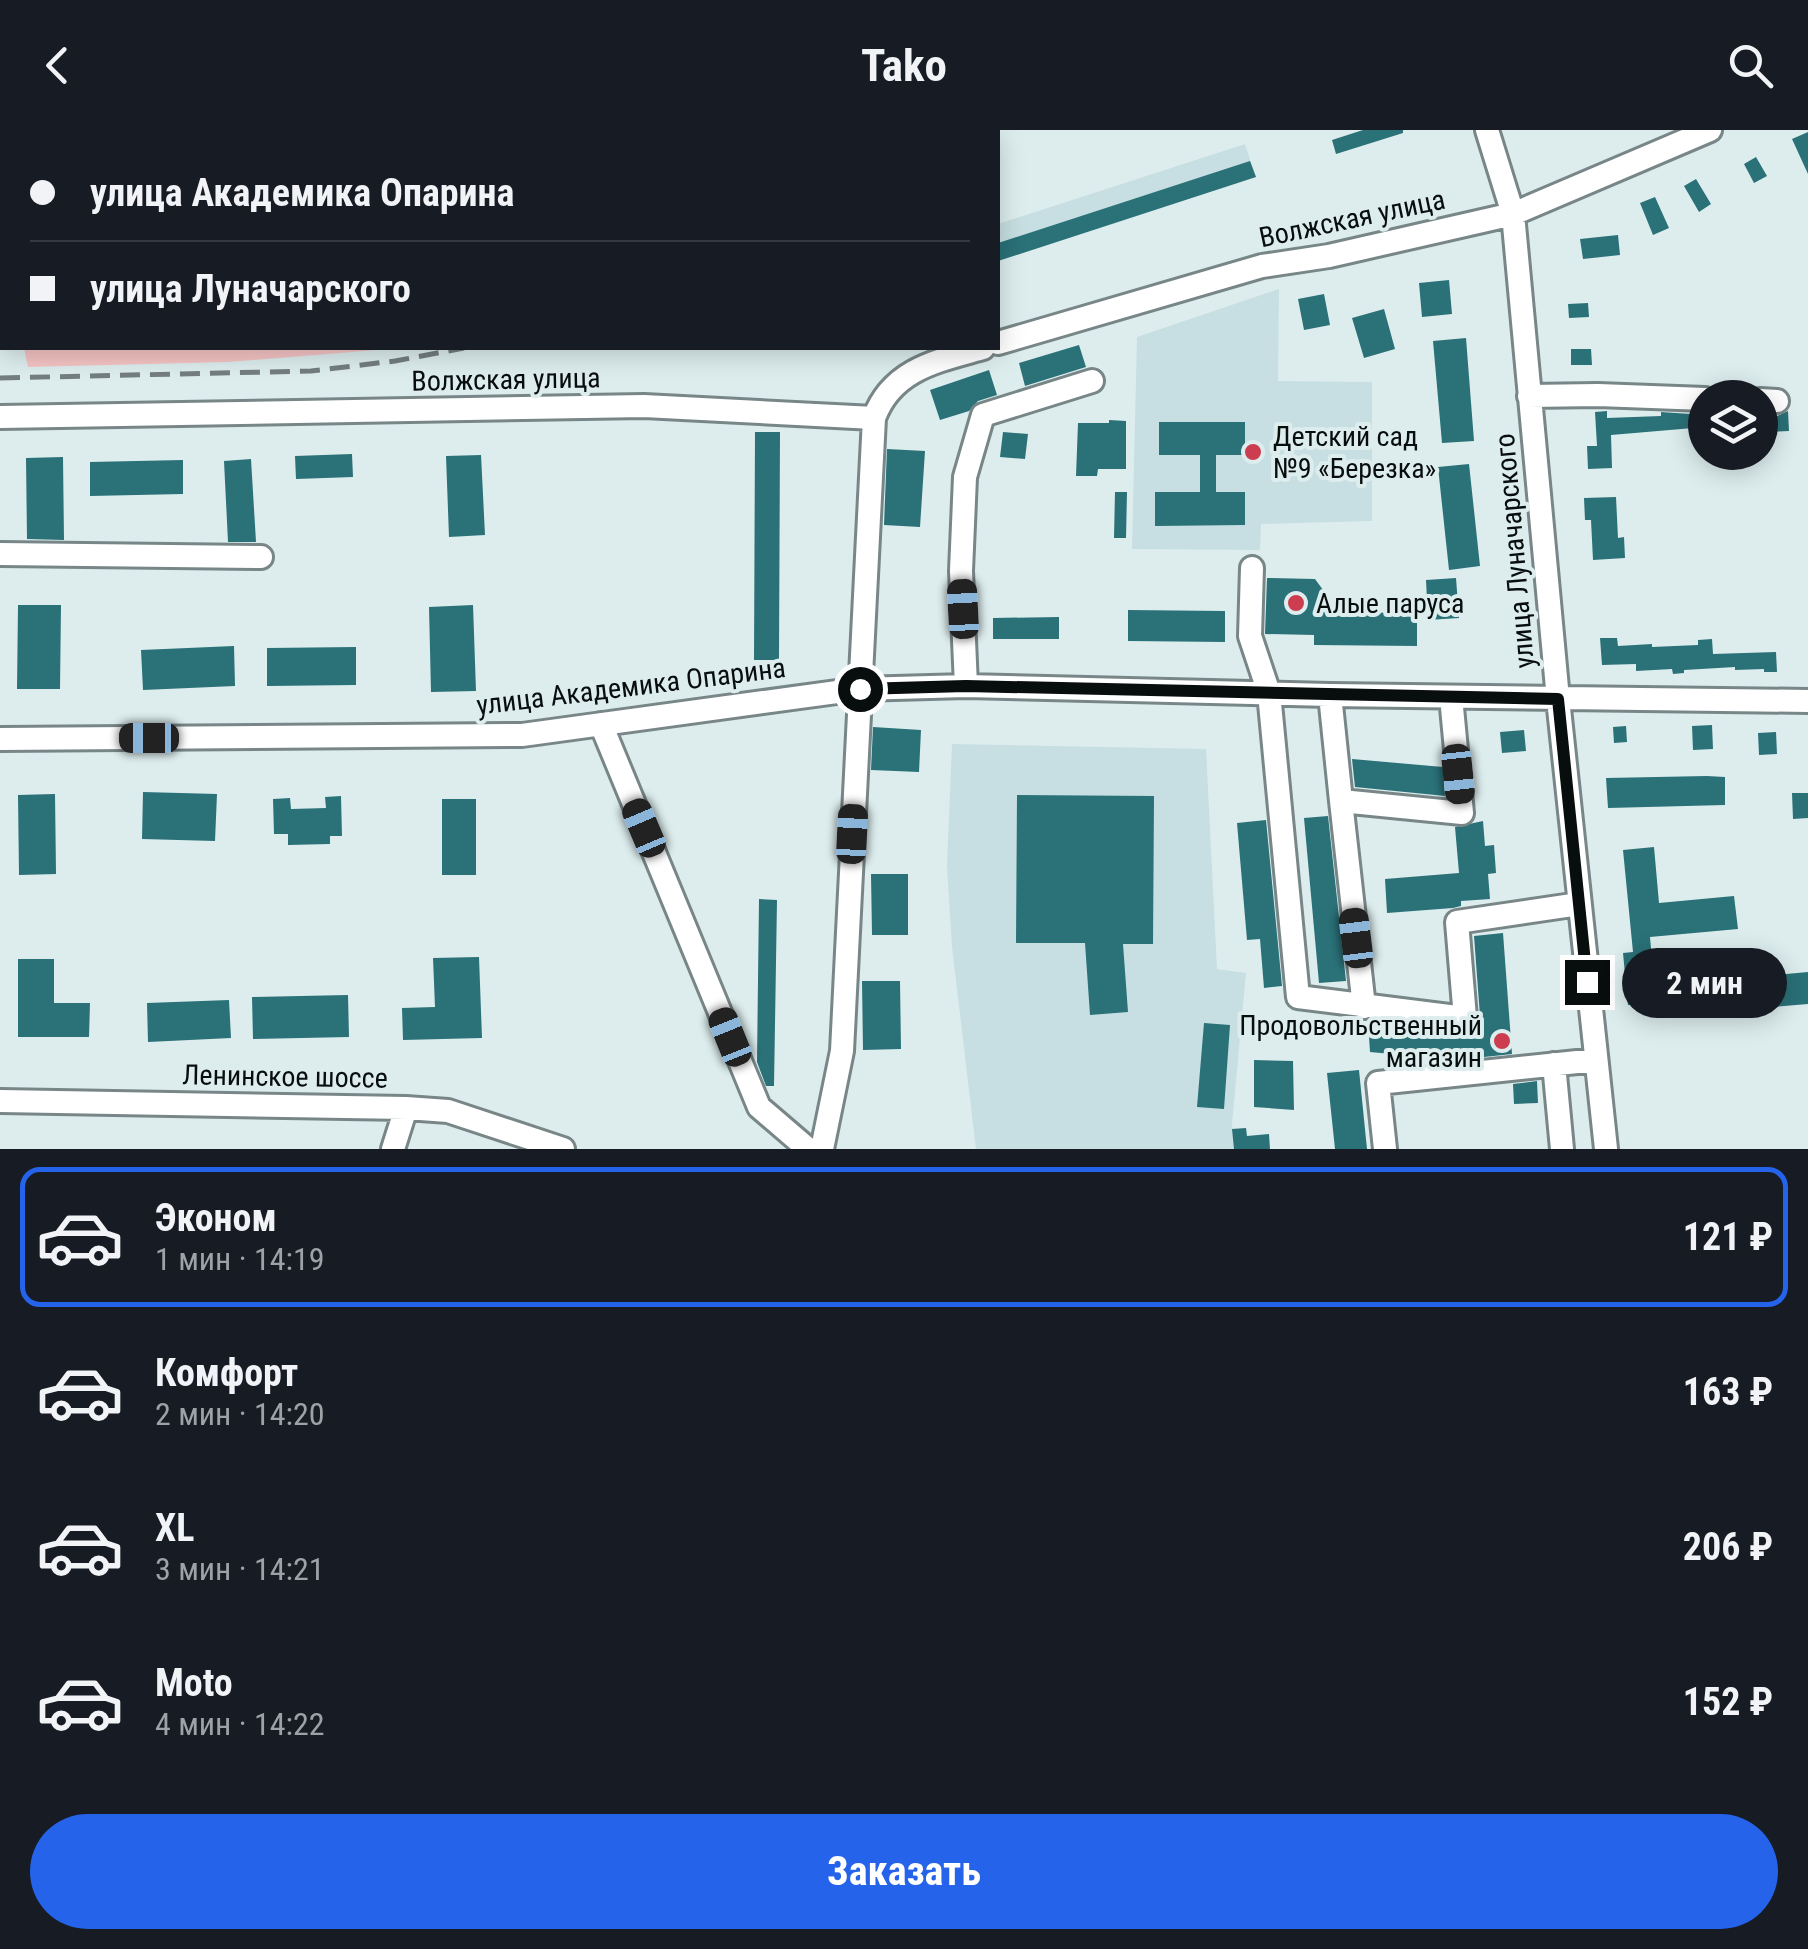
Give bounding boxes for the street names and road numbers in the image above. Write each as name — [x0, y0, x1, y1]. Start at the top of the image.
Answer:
street label: Волжская улица — [1256, 183, 1448, 254]
street label: Волжская улица — [411, 361, 601, 398]
street label: улица Луначарского — [1488, 432, 1541, 670]
street label: улица Академика Опарина — [475, 651, 788, 722]
street label: Ленинское шоссе — [182, 1058, 388, 1095]

